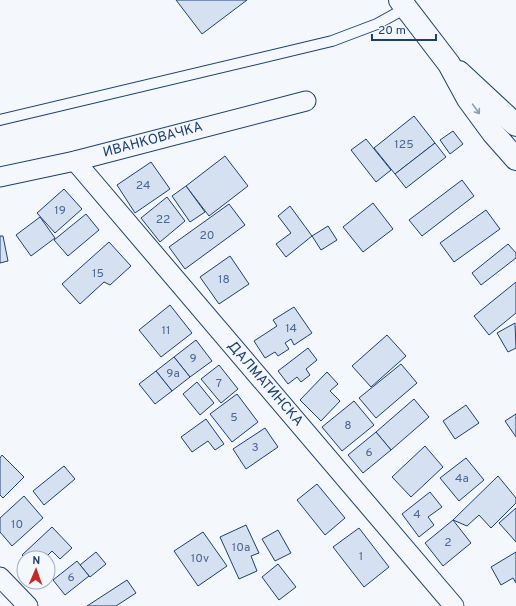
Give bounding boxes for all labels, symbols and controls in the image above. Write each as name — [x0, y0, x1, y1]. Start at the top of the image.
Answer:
scale bar — [372, 16, 436, 42]
text: 20 m — [378, 23, 406, 39]
one-way arrow — [472, 104, 480, 115]
street label: ИВАНКОВАЧКА — [101, 118, 205, 162]
house number: 125 — [394, 137, 414, 153]
house number: 24 — [136, 178, 150, 194]
house number: 19 — [54, 203, 66, 219]
house number: 22 — [156, 212, 170, 228]
house number: 20 — [199, 228, 215, 244]
house number: 15 — [92, 266, 104, 282]
house number: 18 — [218, 272, 230, 288]
house number: 14 — [285, 321, 297, 337]
house number: 11 — [162, 323, 170, 339]
street label: ДАЛМАТИНСКА — [223, 338, 307, 430]
house number: 9 — [189, 351, 197, 367]
house number: 9a — [166, 366, 180, 382]
house number: 7 — [216, 376, 222, 392]
house number: 5 — [230, 410, 238, 426]
house number: 8 — [344, 418, 352, 434]
house number: 3 — [251, 440, 259, 456]
house number: 6 — [365, 445, 373, 461]
house number: 4a — [455, 471, 469, 487]
house number: 4 — [413, 507, 421, 523]
house number: 10 — [11, 517, 23, 533]
house number: 2 — [444, 535, 452, 551]
house number: 10a — [232, 540, 250, 556]
house number: 1 — [359, 549, 363, 565]
north arrow — [16, 550, 56, 590]
house number: 10v — [191, 551, 209, 567]
text: N — [32, 554, 41, 568]
house number: 6 — [67, 570, 75, 586]

